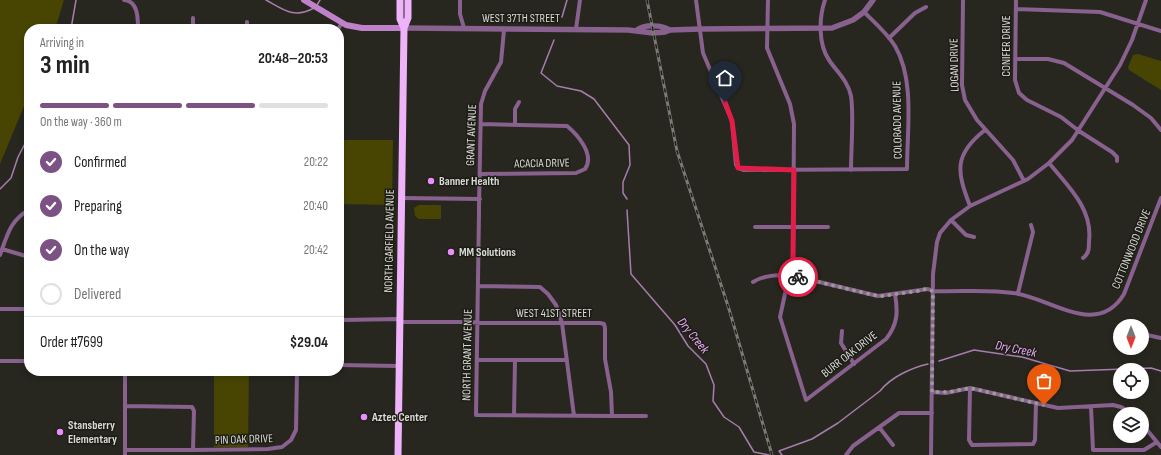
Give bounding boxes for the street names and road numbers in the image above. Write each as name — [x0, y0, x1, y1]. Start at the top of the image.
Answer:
street label: WEST 37TH STREET — [482, 11, 560, 26]
street label: CONIFER DRIVE — [999, 15, 1014, 77]
street label: LOGAN DRIVE — [947, 38, 962, 92]
street label: COLORADO AVENUE — [889, 81, 906, 159]
street label: GRANT AVENUE — [463, 104, 480, 166]
street label: ACACIA DRIVE — [513, 156, 570, 171]
street label: NORTH GARFIELD AVENUE — [381, 189, 398, 293]
street label: COTTONWOOD DRIVE — [1109, 207, 1154, 291]
street label: WEST 41ST STREET — [516, 306, 592, 321]
street label: NORTH GRANT AVENUE — [459, 309, 476, 401]
street label: BURR OAK DRIVE — [818, 328, 880, 381]
street label: PIN OAK DRIVE — [215, 431, 273, 448]

